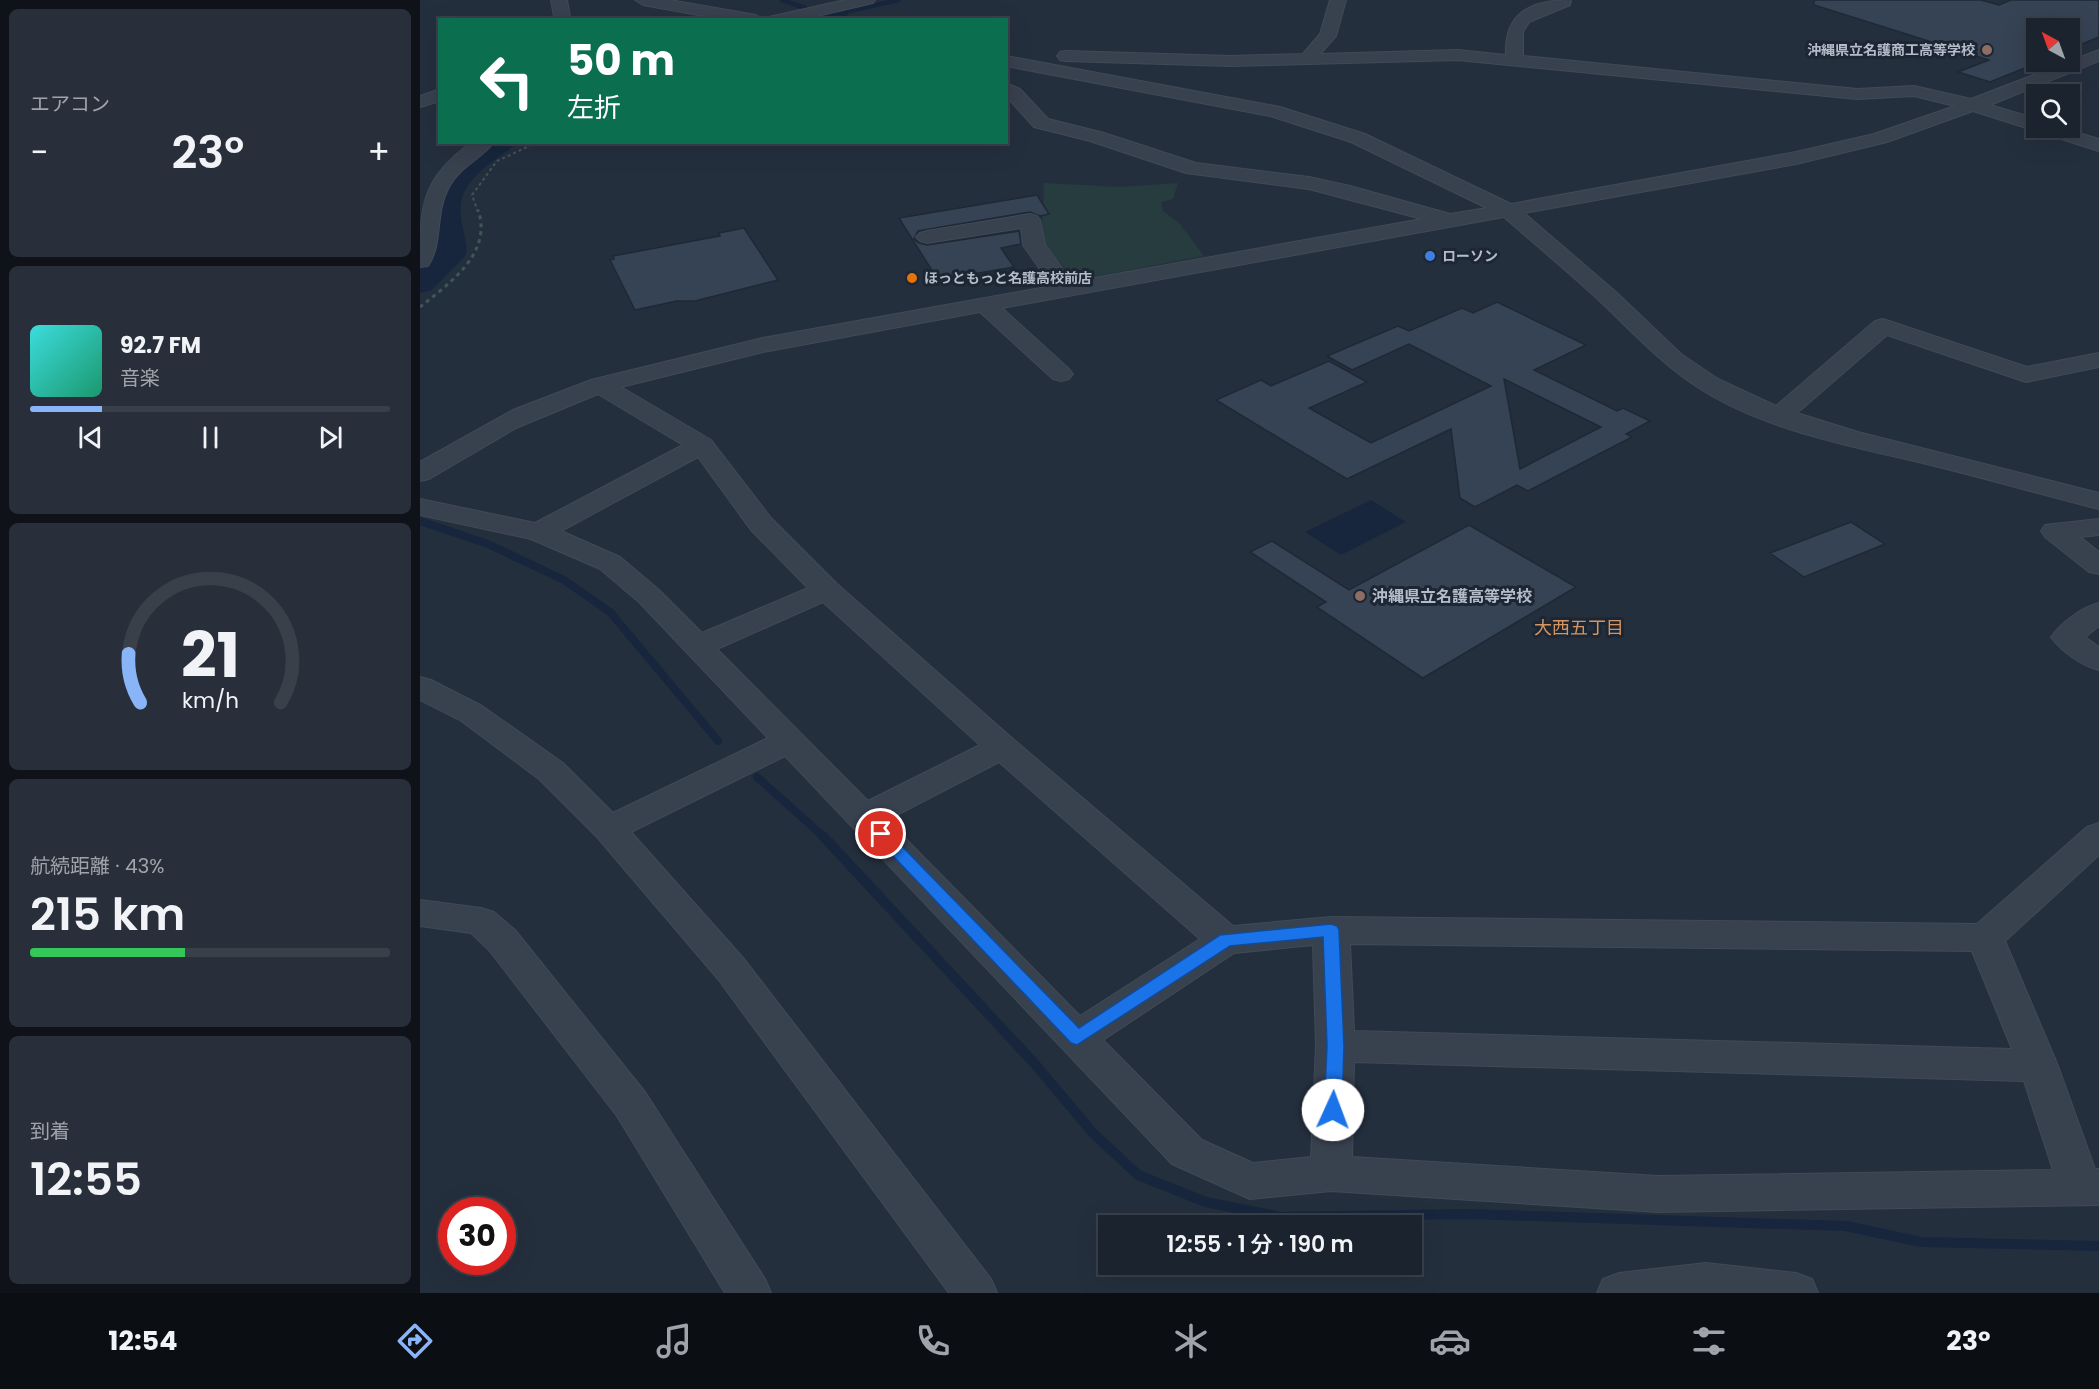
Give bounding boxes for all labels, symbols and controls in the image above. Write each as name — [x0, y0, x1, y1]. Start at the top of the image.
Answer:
north arrow — [2026, 18, 2080, 72]
map controls — [2026, 18, 2080, 138]
text: 50 m — [567, 31, 675, 90]
place label: 沖縄県立名護商工高等学校 — [1807, 40, 1975, 60]
icon: left — [468, 42, 546, 120]
marker: 沖縄県立名護商工高等学校 — [1980, 43, 1994, 57]
button: search — [2026, 84, 2080, 138]
text: 左折 — [567, 89, 621, 126]
text: エアコン — [30, 90, 110, 118]
text: 23° — [171, 121, 244, 184]
text: − — [30, 129, 48, 176]
text: + — [367, 129, 390, 176]
place label: ローソン — [1442, 246, 1498, 266]
marker: ローソン — [1423, 249, 1437, 263]
place label: ほっともっと名護高校前店 — [924, 268, 1092, 288]
marker: ほっともっと名護高校前店 — [905, 271, 919, 285]
text: 92.7 FM — [120, 330, 201, 361]
text: 音楽 — [120, 364, 160, 392]
icon: previous — [74, 421, 107, 454]
icon: pause — [194, 421, 227, 454]
icon: next — [314, 421, 347, 454]
place label: 沖縄県立名護高等学校 — [1372, 585, 1532, 608]
marker: 沖縄県立名護高等学校 — [1353, 589, 1367, 603]
text: 21 — [180, 612, 240, 700]
district label: 大西五丁目 — [1534, 615, 1624, 640]
text: km/h — [181, 686, 239, 717]
pin — [855, 808, 906, 859]
icon: arrive — [864, 817, 897, 850]
text: 航続距離 · 43% — [30, 852, 164, 880]
text: 215 km — [30, 883, 185, 946]
position arrow — [1301, 1078, 1365, 1142]
text: 到着 — [30, 1117, 70, 1145]
text: 12:55 — [30, 1148, 142, 1211]
speed limit sign: 30 — [438, 1197, 516, 1275]
text: 12:55 · 1 分 · 190 m — [1167, 1229, 1353, 1260]
icon: directions — [394, 1320, 436, 1362]
icon: music — [653, 1320, 695, 1362]
icon: phone — [912, 1320, 954, 1362]
icon: climate — [1170, 1320, 1212, 1362]
icon: car — [1429, 1320, 1471, 1362]
icon: filters — [1688, 1320, 1730, 1362]
text: 12:54 — [108, 1322, 177, 1359]
text: 23° — [1946, 1322, 1991, 1359]

